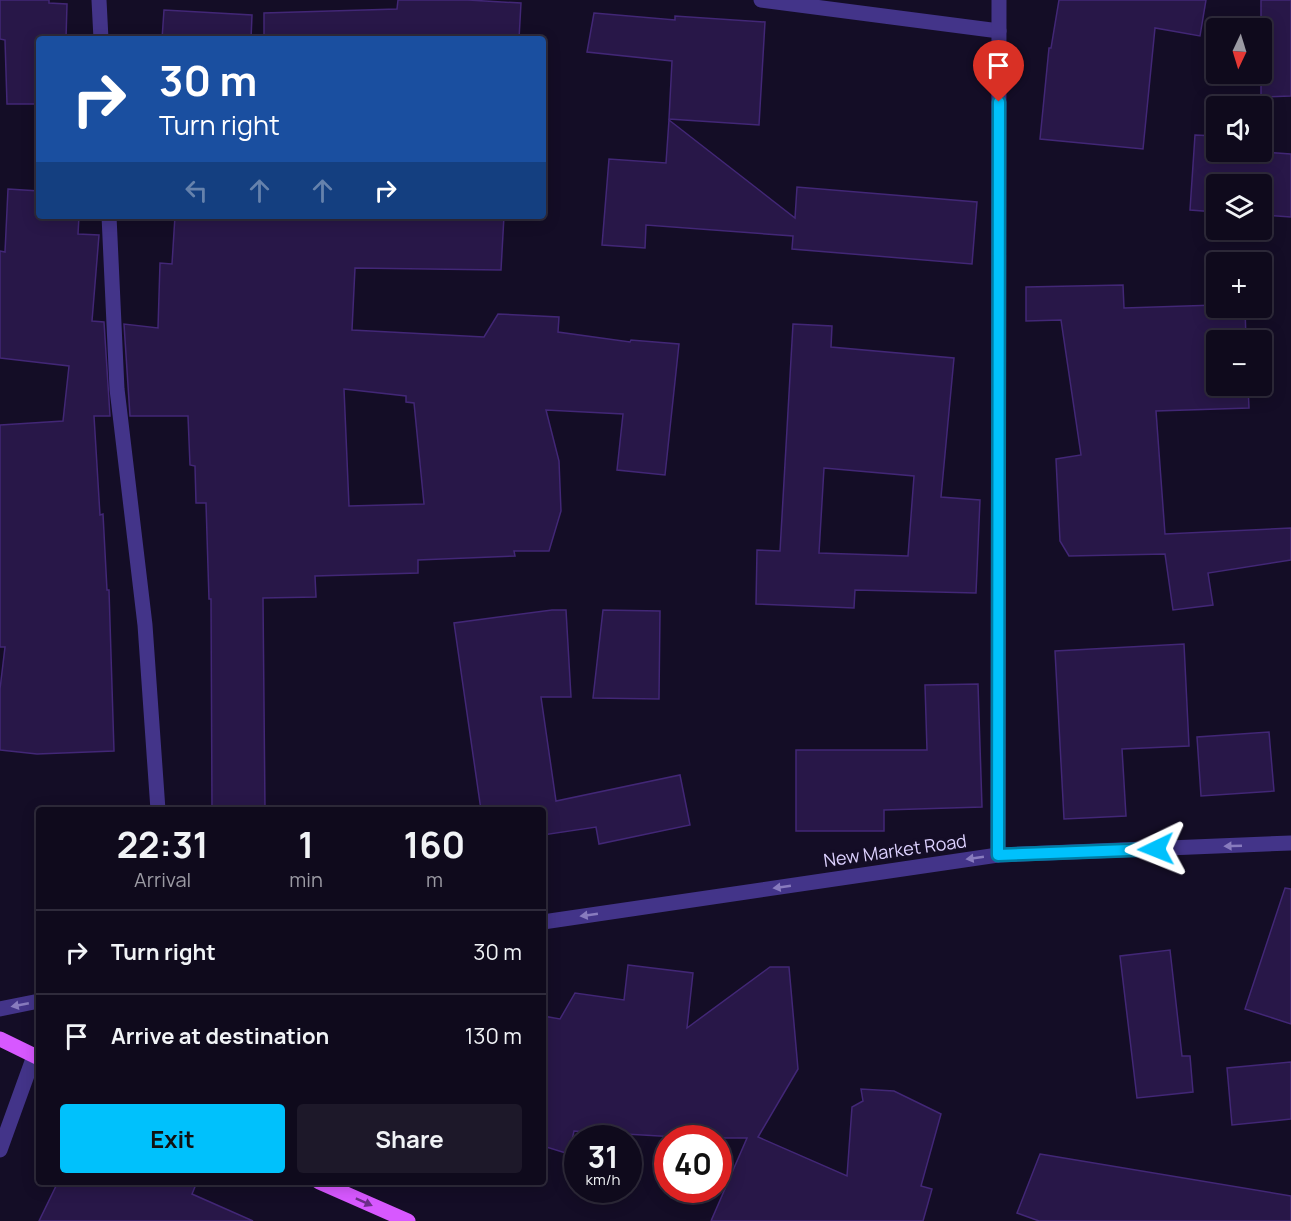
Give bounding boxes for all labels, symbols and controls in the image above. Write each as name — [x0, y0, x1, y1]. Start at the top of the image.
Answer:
north arrow — [1206, 18, 1272, 84]
map controls — [1206, 18, 1272, 396]
pin — [973, 40, 1024, 102]
icon: arrive — [982, 49, 1015, 82]
text: 30 m — [159, 51, 257, 109]
icon: right — [60, 60, 138, 138]
button: sound — [1206, 96, 1272, 162]
text: Turn right — [159, 106, 280, 143]
icon: left — [180, 174, 213, 207]
icon: ahead — [243, 174, 276, 207]
icon: ahead — [306, 174, 339, 207]
icon: right — [369, 174, 402, 207]
button: layers — [1206, 174, 1272, 240]
button: + — [1206, 252, 1272, 318]
button: − — [1206, 330, 1272, 396]
position arrow — [1124, 817, 1188, 881]
text: 22:31 — [117, 820, 209, 869]
text: 1 — [298, 820, 314, 869]
text: 160 — [403, 820, 465, 869]
street label: New Market Road — [822, 828, 968, 872]
one-way arrow — [1223, 841, 1242, 850]
one-way arrow — [965, 854, 984, 863]
text: Arrival — [134, 866, 191, 893]
text: min — [289, 866, 323, 893]
text: m — [426, 866, 443, 893]
one-way arrow — [772, 882, 791, 891]
one-way arrow — [580, 911, 599, 920]
icon: right — [60, 936, 93, 969]
text: Turn right — [111, 937, 216, 967]
text: 30 m — [473, 937, 522, 967]
one-way arrow — [10, 1001, 29, 1010]
icon: arrive — [60, 1020, 93, 1053]
text: Arrive at destination — [111, 1021, 329, 1051]
text: 130 m — [465, 1021, 522, 1051]
button: Exit — [60, 1104, 285, 1173]
button: Share — [297, 1104, 522, 1173]
speed limit sign: 40 — [654, 1125, 732, 1203]
text: 31 — [588, 1136, 618, 1177]
text: km/h — [586, 1169, 620, 1190]
one-way arrow — [355, 1197, 372, 1206]

